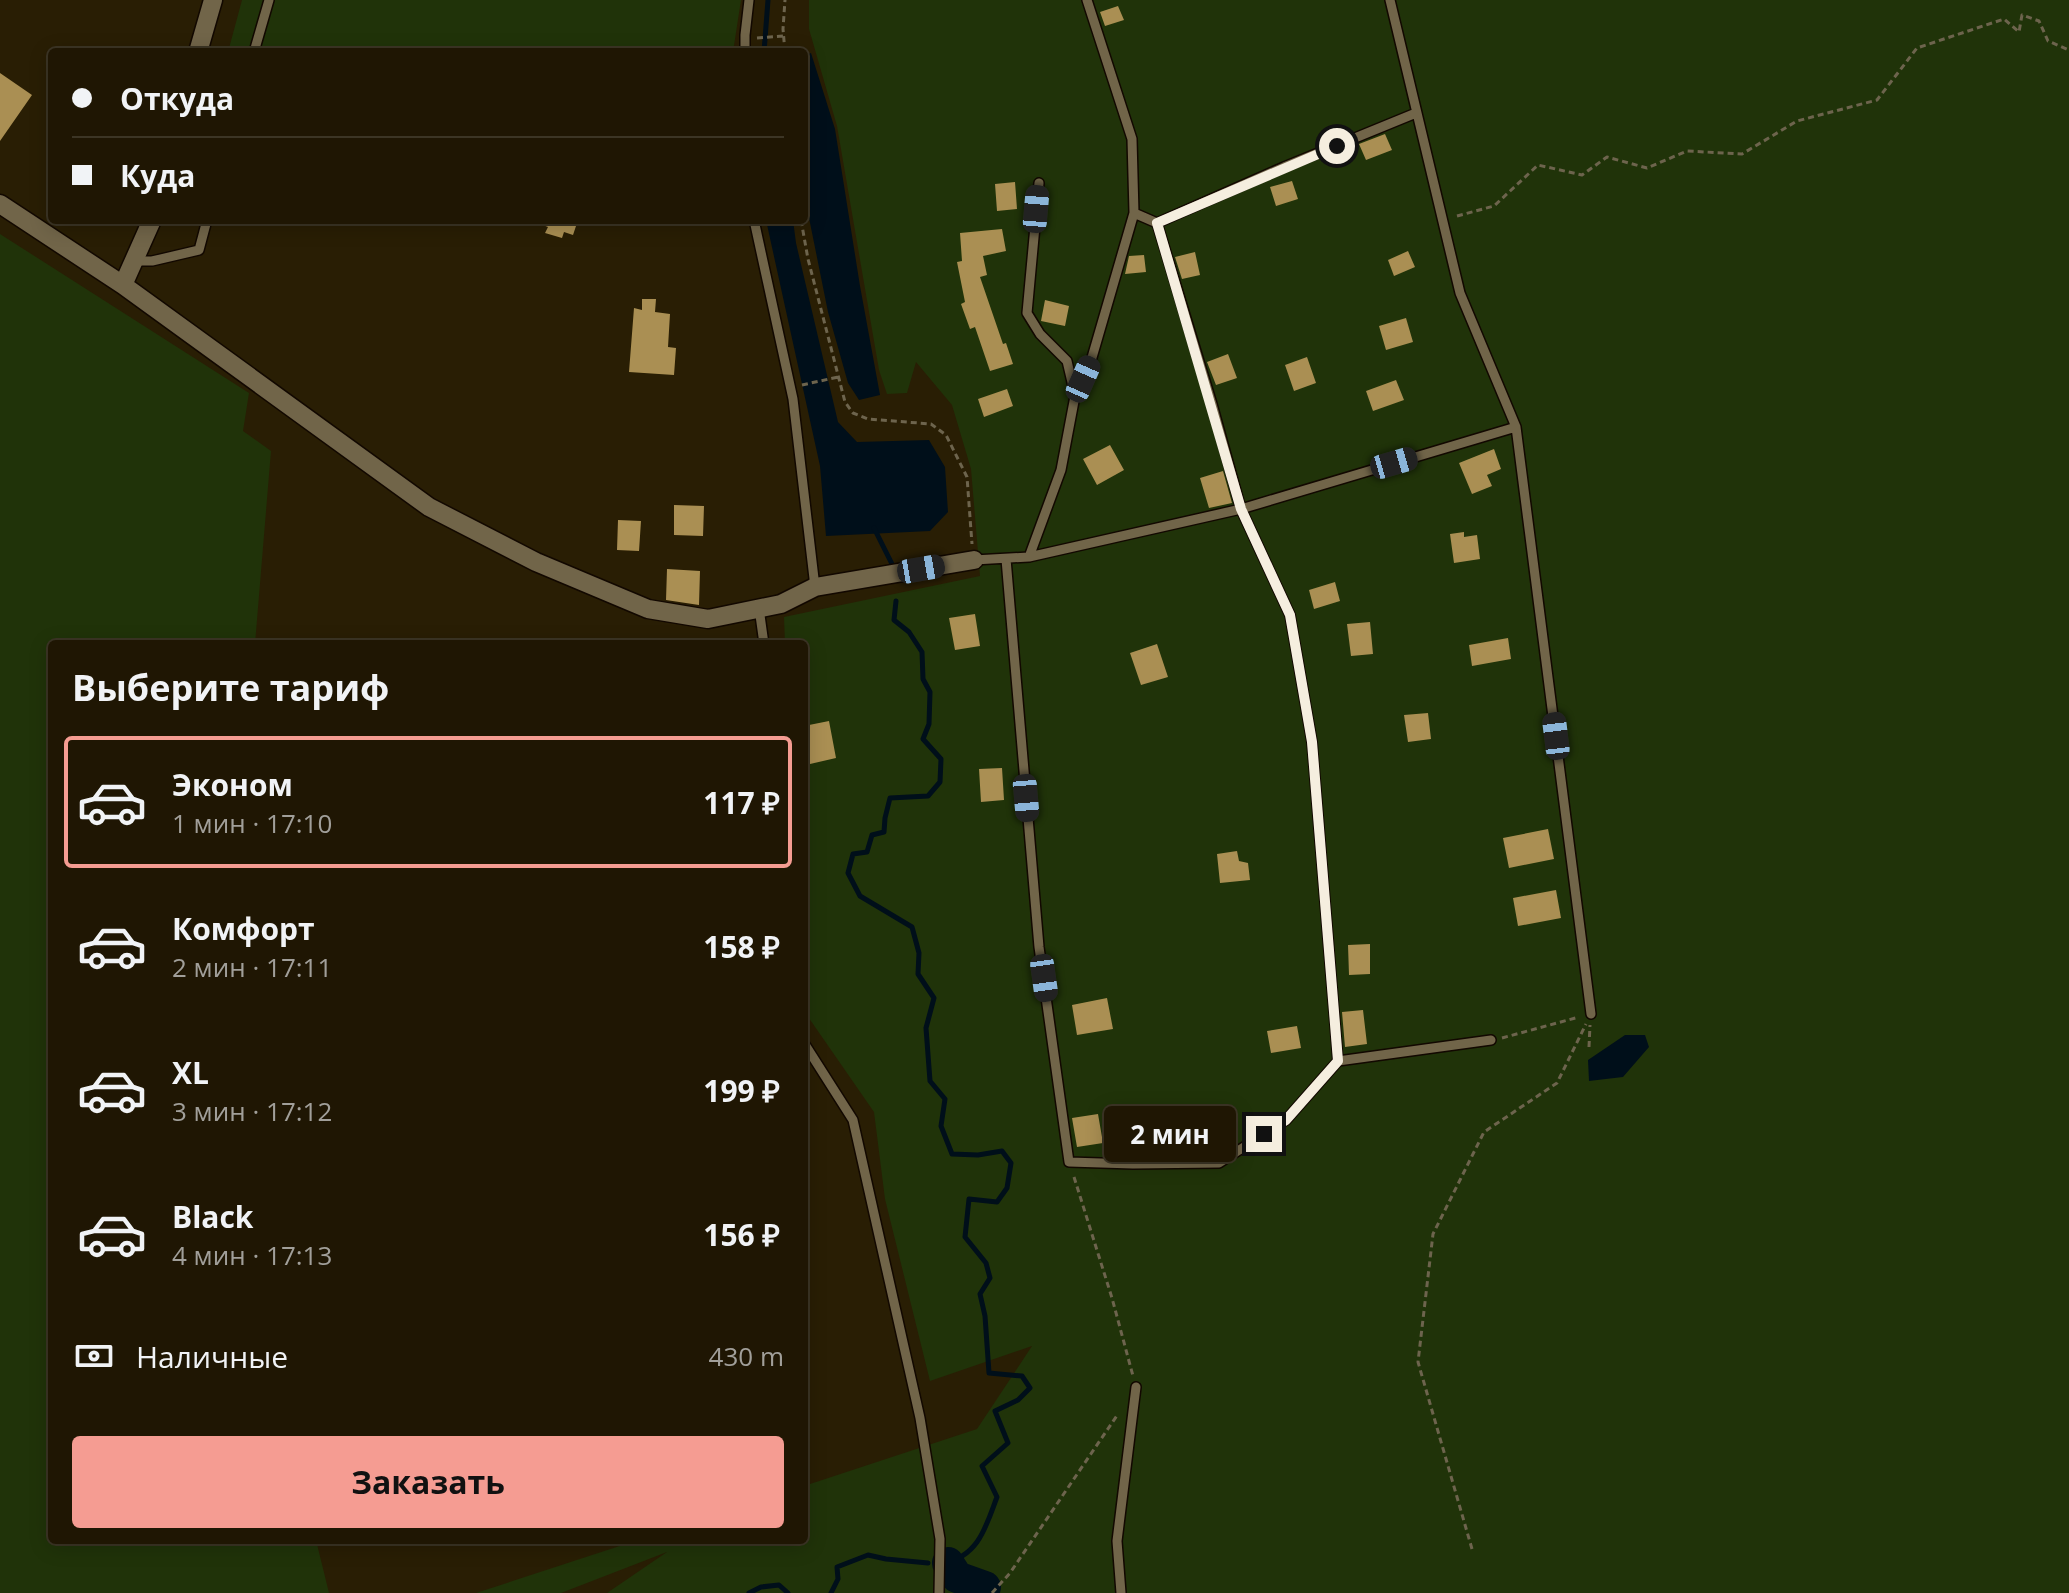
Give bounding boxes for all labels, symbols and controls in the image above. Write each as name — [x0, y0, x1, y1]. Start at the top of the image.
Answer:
text: Откуда — [120, 78, 234, 119]
route start — [1319, 128, 1355, 164]
text: Куда — [120, 155, 195, 196]
car — [1022, 184, 1050, 234]
car — [1062, 352, 1104, 406]
car — [1368, 445, 1420, 481]
car — [895, 553, 947, 585]
text: Выберите тариф — [72, 663, 389, 712]
car — [1541, 711, 1571, 761]
text: Эконом — [172, 764, 293, 805]
icon: car — [76, 766, 148, 838]
car — [1012, 773, 1040, 823]
text: 117 ₽ — [703, 782, 780, 823]
text: 1 мин · 17:10 — [172, 805, 332, 841]
text: Комфорт — [172, 908, 315, 949]
icon: car — [76, 910, 148, 982]
text: 158 ₽ — [703, 926, 780, 967]
text: 2 мин · 17:11 — [172, 949, 332, 985]
car — [1029, 953, 1059, 1003]
text: XL — [172, 1052, 209, 1093]
icon: car — [76, 1054, 148, 1126]
text: 199 ₽ — [703, 1070, 780, 1111]
text: 3 мин · 17:12 — [172, 1093, 332, 1129]
callout: 2 мин — [1104, 1106, 1236, 1162]
text: 2 мин — [1130, 1116, 1210, 1152]
route end — [1246, 1116, 1282, 1152]
text: Black — [172, 1196, 253, 1237]
icon: car — [76, 1198, 148, 1270]
text: 156 ₽ — [703, 1214, 780, 1255]
text: 4 мин · 17:13 — [172, 1237, 332, 1273]
icon: cash — [72, 1334, 116, 1378]
text: Наличные — [136, 1336, 288, 1377]
text: 430 m — [709, 1338, 784, 1374]
button: Заказать — [72, 1436, 784, 1528]

